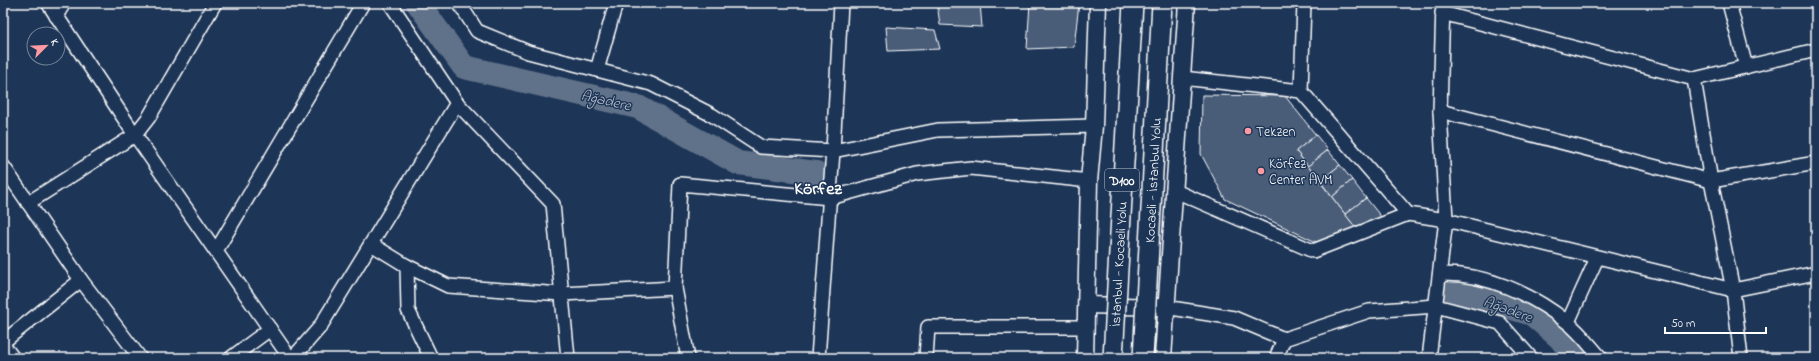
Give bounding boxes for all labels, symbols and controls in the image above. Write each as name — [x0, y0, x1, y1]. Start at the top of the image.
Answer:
north arrow — [26, 26, 66, 66]
text: K — [46, 37, 63, 49]
water label: Ağadere — [578, 85, 634, 119]
street label: Kocaeli - İstanbul Yolu — [1140, 117, 1168, 243]
place label: Tekzen — [1256, 122, 1296, 143]
marker: Tekzen — [1243, 126, 1253, 136]
place label: Körfez Center AVM — [1269, 154, 1332, 191]
marker: Körfez Center AVM — [1256, 166, 1266, 176]
road number: D100 — [1105, 169, 1139, 191]
district label: Körfez — [794, 177, 842, 203]
street label: İstanbul - Kocaeli Yolu — [1106, 201, 1134, 327]
water label: Ağadere — [1480, 291, 1536, 330]
scale bar — [1665, 309, 1766, 335]
text: 50 m — [1671, 315, 1695, 333]

